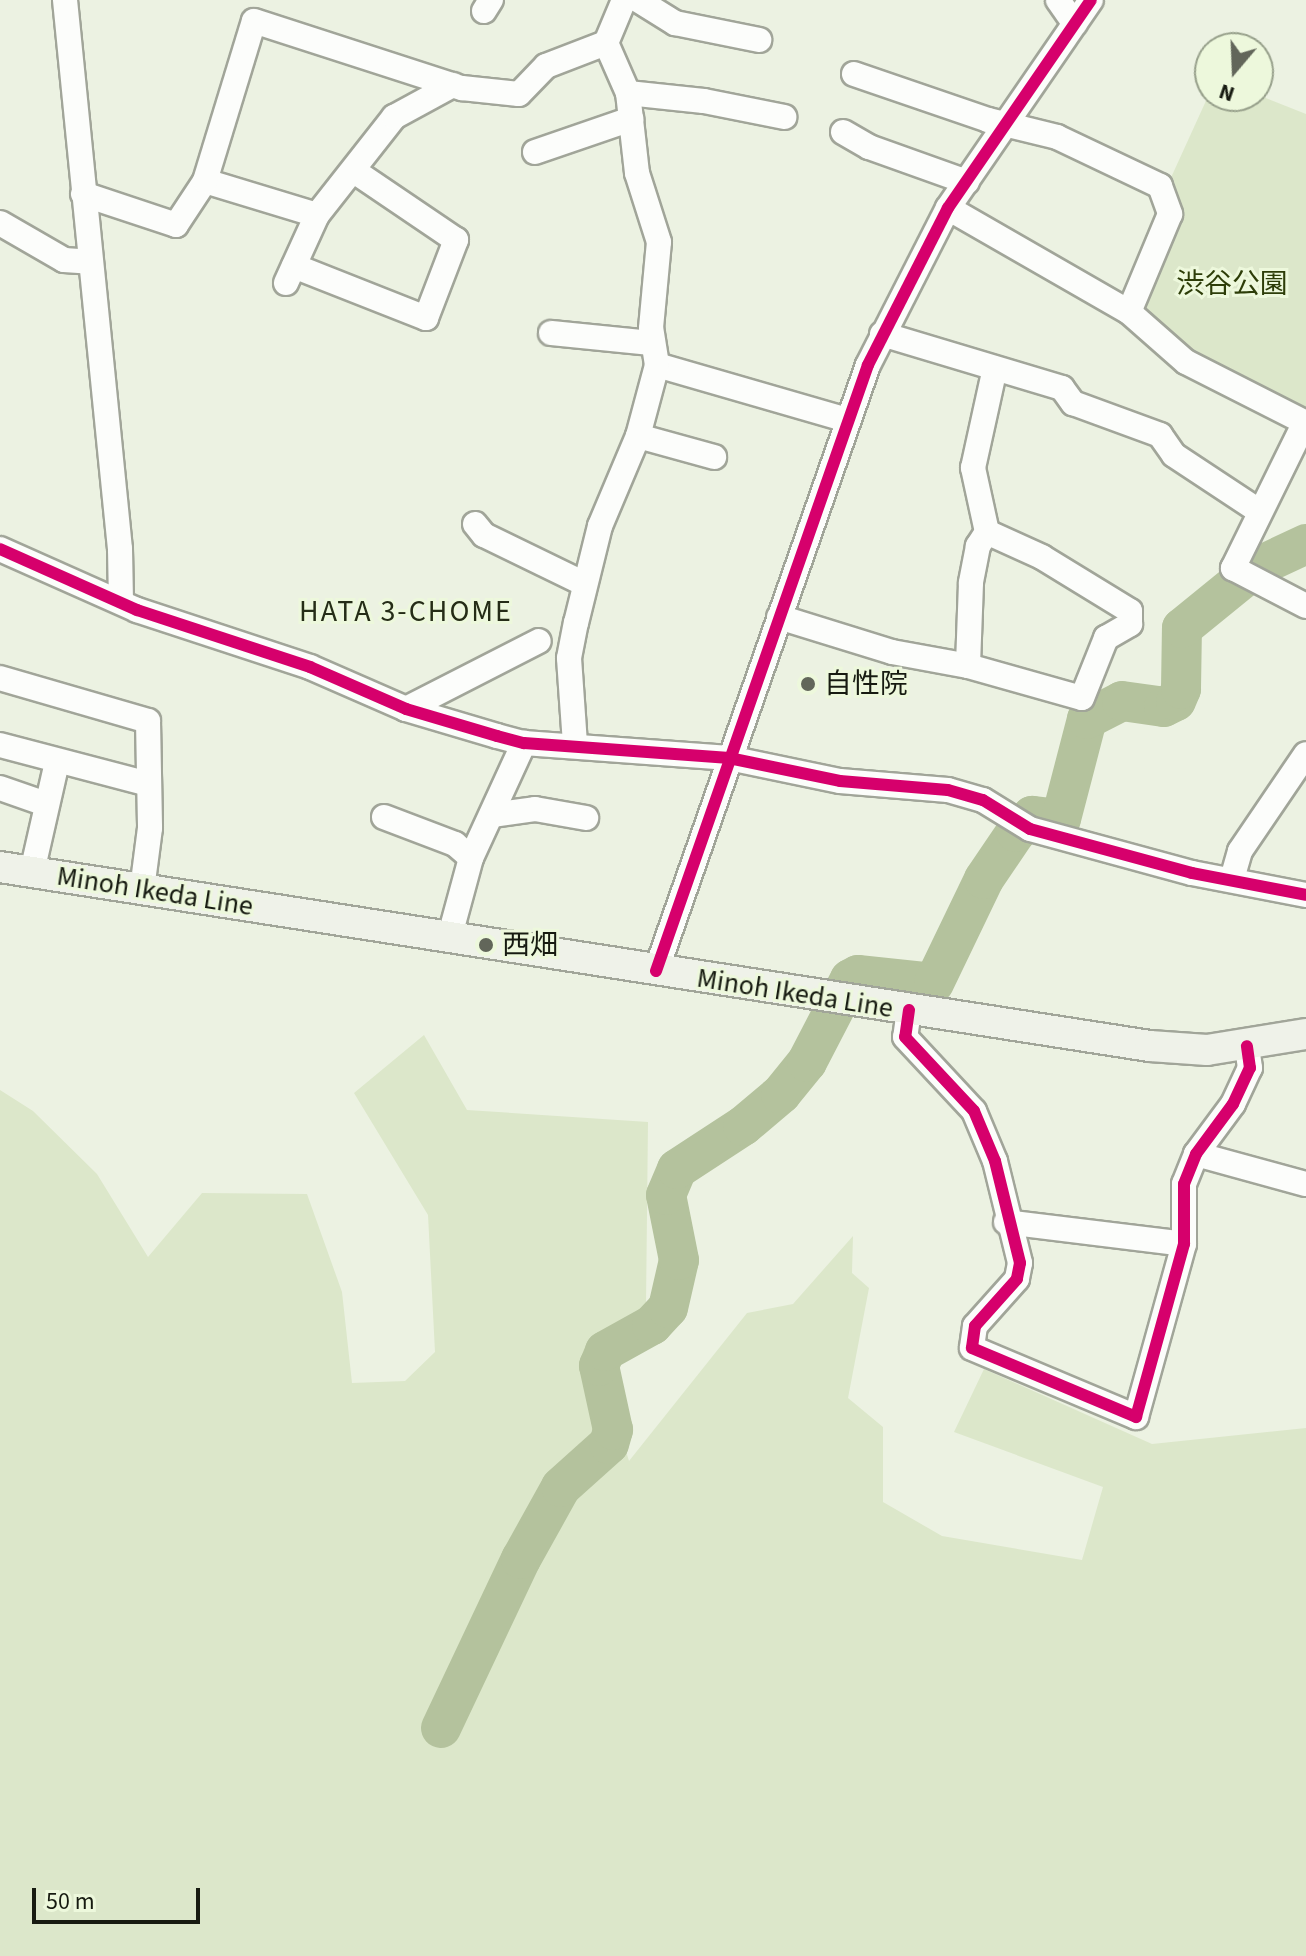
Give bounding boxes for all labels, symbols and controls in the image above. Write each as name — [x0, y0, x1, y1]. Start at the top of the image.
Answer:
north arrow — [1194, 32, 1274, 112]
text: N — [1215, 75, 1239, 110]
park label: 渋谷公園 — [1176, 267, 1288, 301]
district label: HATA 3-CHOME — [299, 594, 513, 630]
place label: 自性院 — [824, 667, 908, 701]
marker: 自性院 — [799, 675, 817, 693]
street label: Minoh Ikeda Line — [55, 859, 255, 923]
place label: 西畑 — [502, 928, 558, 962]
marker: 西畑 — [477, 936, 495, 954]
street label: Minoh Ikeda Line — [695, 961, 895, 1025]
scale bar — [36, 1872, 204, 1922]
text: 50 m — [46, 1884, 95, 1919]

